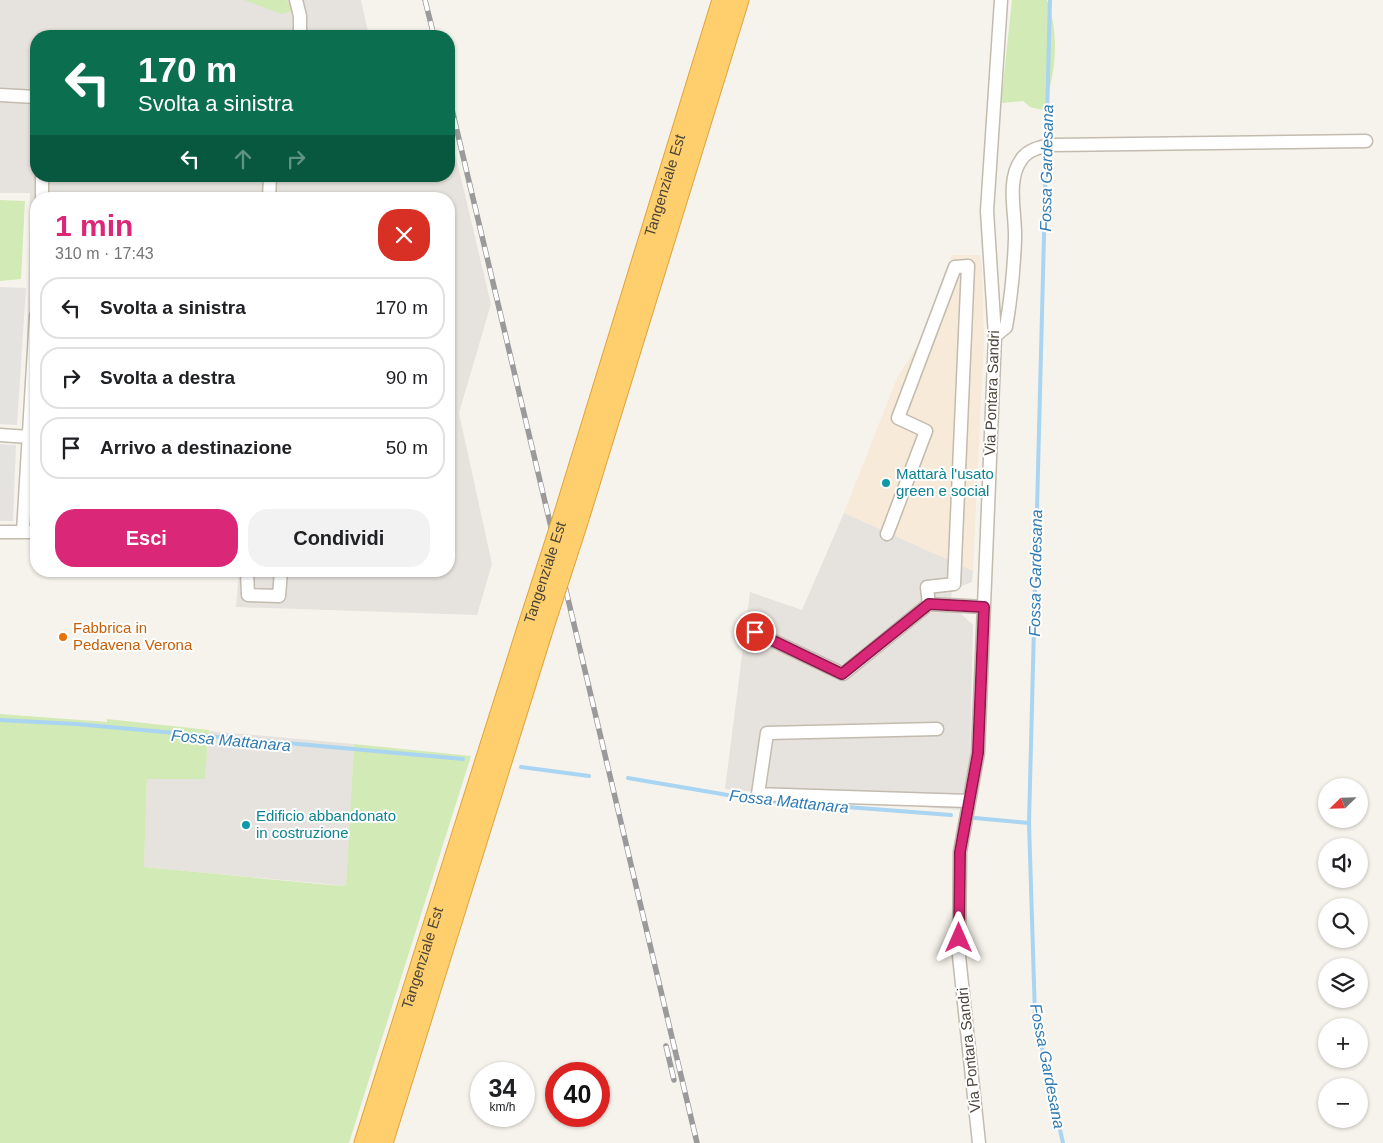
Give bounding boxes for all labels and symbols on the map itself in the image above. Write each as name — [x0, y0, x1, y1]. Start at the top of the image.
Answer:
water label: Fossa Gardesana — [1037, 104, 1056, 232]
street label: Tangenziale Est — [641, 131, 688, 238]
street label: Via Pontara Sandri — [981, 330, 1002, 456]
place label: Mattarà l'usato green e social — [896, 465, 994, 499]
marker: Mattarà l'usato green e social — [880, 477, 892, 489]
water label: Fossa Gardesana — [1026, 509, 1045, 637]
street label: Tangenziale Est — [520, 519, 569, 625]
pin — [734, 611, 776, 653]
place label: Fabbrica in Pedavena Verona — [73, 619, 193, 653]
marker: Fabbrica in Pedavena Verona — [57, 631, 69, 643]
water label: Fossa Mattanara — [170, 727, 292, 754]
north arrow — [1318, 778, 1368, 828]
water label: Fossa Mattanara — [728, 787, 850, 816]
place label: Edificio abbandonato in costruzione — [256, 807, 396, 841]
marker: Edificio abbandonato in costruzione — [240, 819, 252, 831]
street label: Tangenziale Est — [398, 904, 446, 1011]
position arrow — [932, 911, 984, 963]
street label: Via Pontara Sandri — [953, 987, 984, 1113]
water label: Fossa Gardesana — [1027, 1002, 1068, 1130]
speed limit sign: 40 — [545, 1062, 610, 1127]

